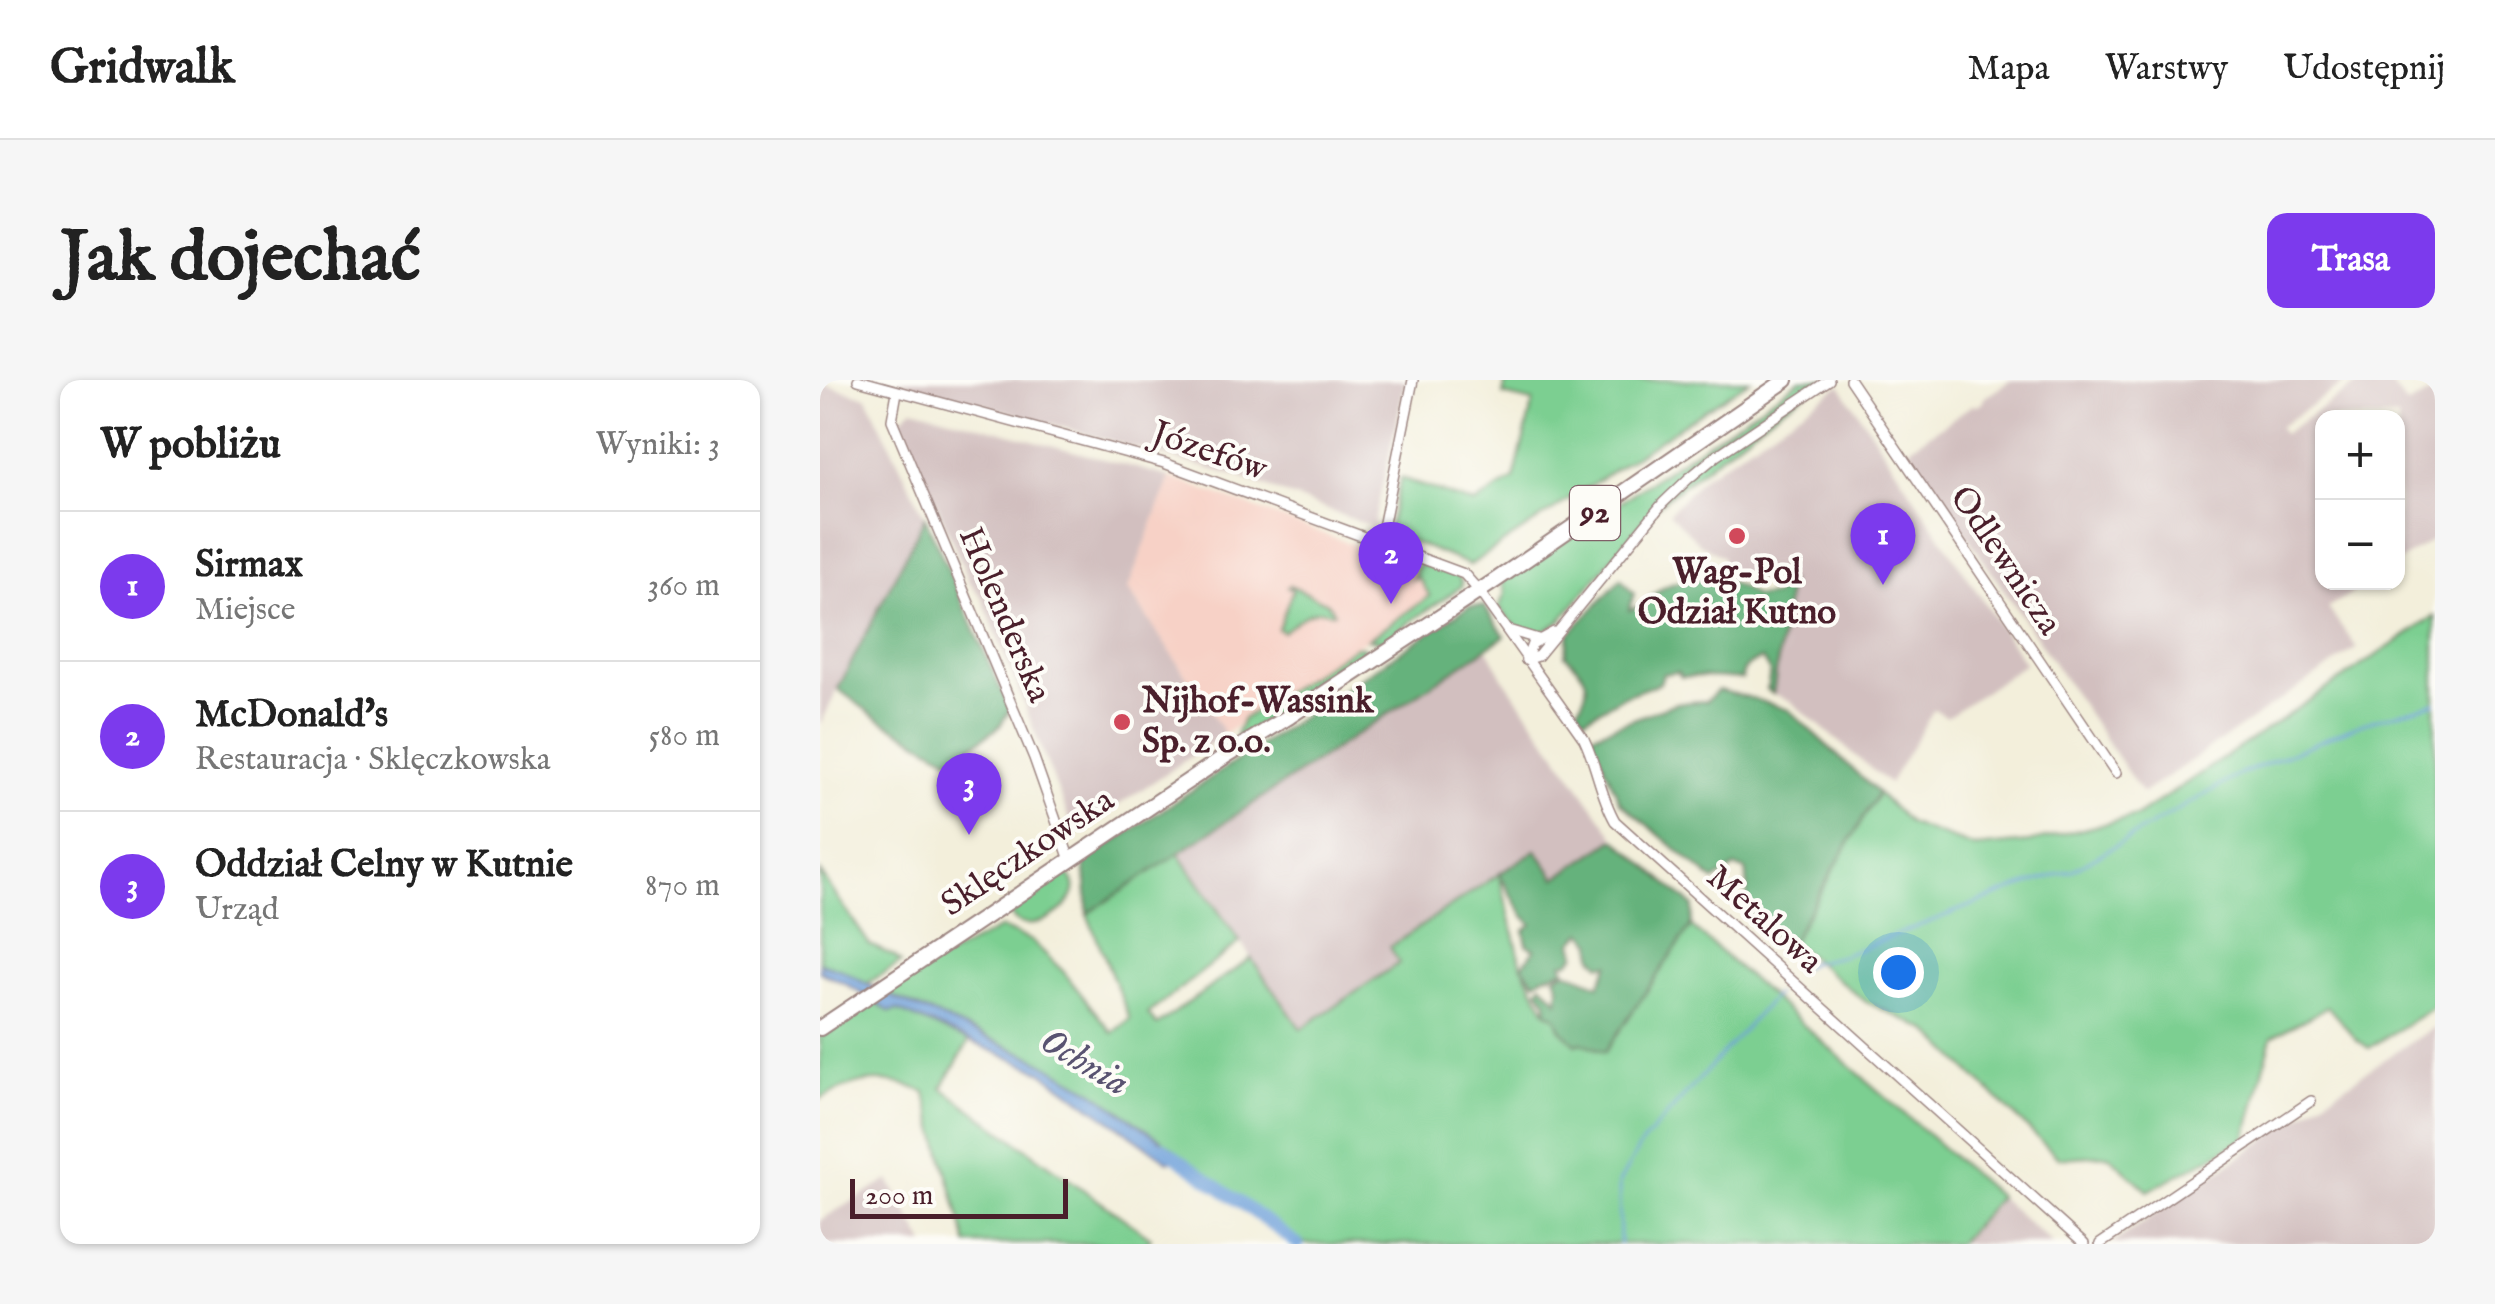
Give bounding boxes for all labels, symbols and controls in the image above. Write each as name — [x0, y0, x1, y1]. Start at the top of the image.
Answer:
text: Gridwalk — [50, 39, 235, 99]
text: Mapa — [1967, 47, 2050, 92]
text: Warstwy — [2105, 47, 2228, 92]
text: Udostępnij — [2283, 47, 2445, 92]
button: Trasa — [2267, 213, 2435, 308]
text: Jak dojechać — [60, 216, 421, 304]
street label: Józefów — [1142, 410, 1273, 493]
map controls — [2315, 410, 2405, 590]
button: + — [2315, 410, 2405, 500]
text: W pobliżu — [100, 419, 281, 472]
text: Wyniki: 3 — [595, 425, 720, 466]
street label: Odlewnicza — [1939, 478, 2072, 645]
road number: 92 — [1570, 486, 1620, 540]
button: − — [2315, 500, 2405, 590]
pin: 1 — [1850, 502, 1916, 585]
street label: Holenderska — [947, 521, 1061, 710]
pin: 2 — [1358, 522, 1424, 604]
marker: Wag-Pol Odział Kutno — [1726, 525, 1748, 547]
text: Sirmax — [195, 542, 303, 590]
place label: Wag-Pol Odział Kutno — [1638, 551, 1836, 636]
text: 1 — [127, 566, 138, 607]
text: 360 m — [647, 566, 720, 607]
text: Miejsce — [195, 590, 295, 631]
place label: Nijhof-Wassink Sp. z o.o. — [1141, 680, 1375, 765]
text: McDonald's — [195, 692, 388, 740]
marker: Nijhof-Wassink Sp. z o.o. — [1111, 711, 1133, 733]
text: 2 — [125, 716, 140, 757]
text: 580 m — [648, 716, 720, 757]
text: Restauracja · Sklęczkowska — [195, 740, 551, 781]
pin: 3 — [936, 752, 1002, 835]
street label: Sklęczkowska — [933, 778, 1124, 927]
text: Oddział Celny w Kutnie — [195, 842, 573, 890]
street label: Metalowa — [1696, 856, 1832, 985]
text: 3 — [127, 866, 138, 907]
text: 870 m — [645, 866, 720, 907]
text: Urząd — [195, 890, 279, 931]
your location — [1873, 947, 1924, 998]
water label: Ochnia — [1031, 1018, 1137, 1108]
scale bar — [850, 1174, 1068, 1218]
text: 200 m — [865, 1179, 933, 1214]

